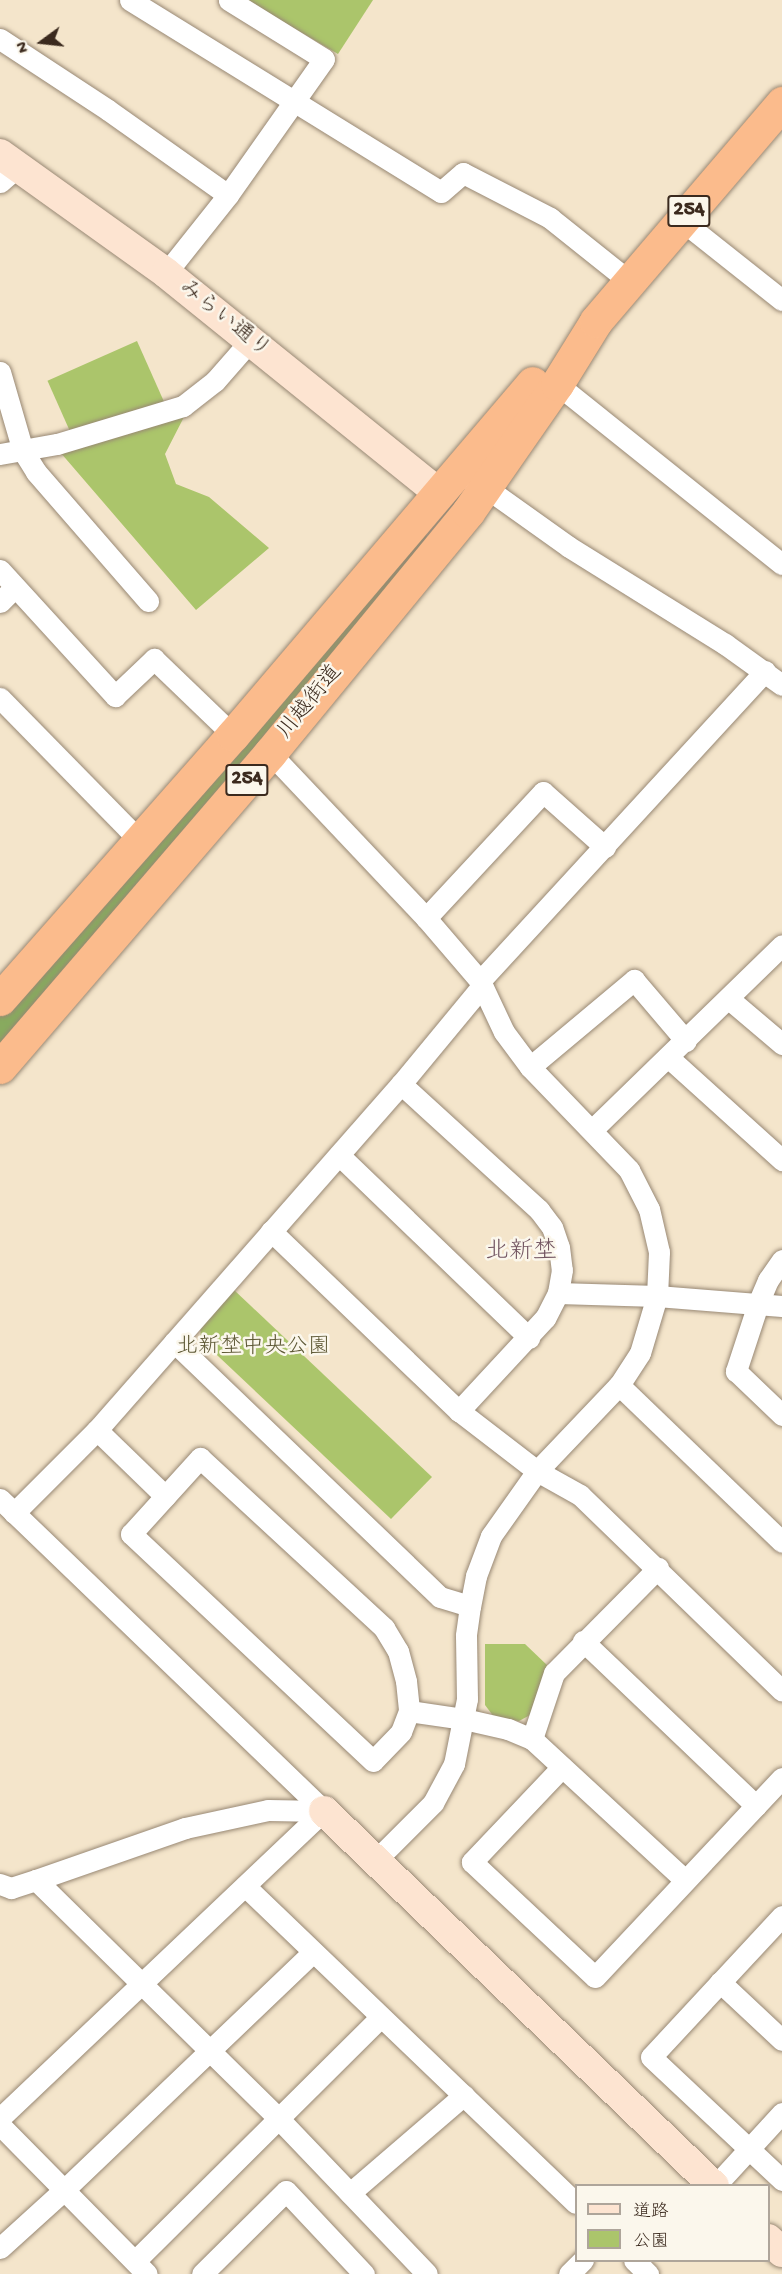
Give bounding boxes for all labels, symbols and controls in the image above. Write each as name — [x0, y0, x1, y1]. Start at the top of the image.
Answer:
north arrow — [12, 12, 72, 72]
text: N — [14, 39, 35, 54]
road number: 254 — [666, 193, 712, 229]
street label: みらい通り — [173, 275, 275, 365]
street label: 川越街道 — [273, 660, 349, 746]
road number: 254 — [224, 762, 270, 798]
district label: 北新埜 — [485, 1239, 557, 1267]
park label: 北新埜中央公園 — [176, 1336, 330, 1362]
legend — [575, 2184, 770, 2262]
text: 道路 — [633, 2202, 669, 2223]
text: 公園 — [633, 2232, 669, 2253]

